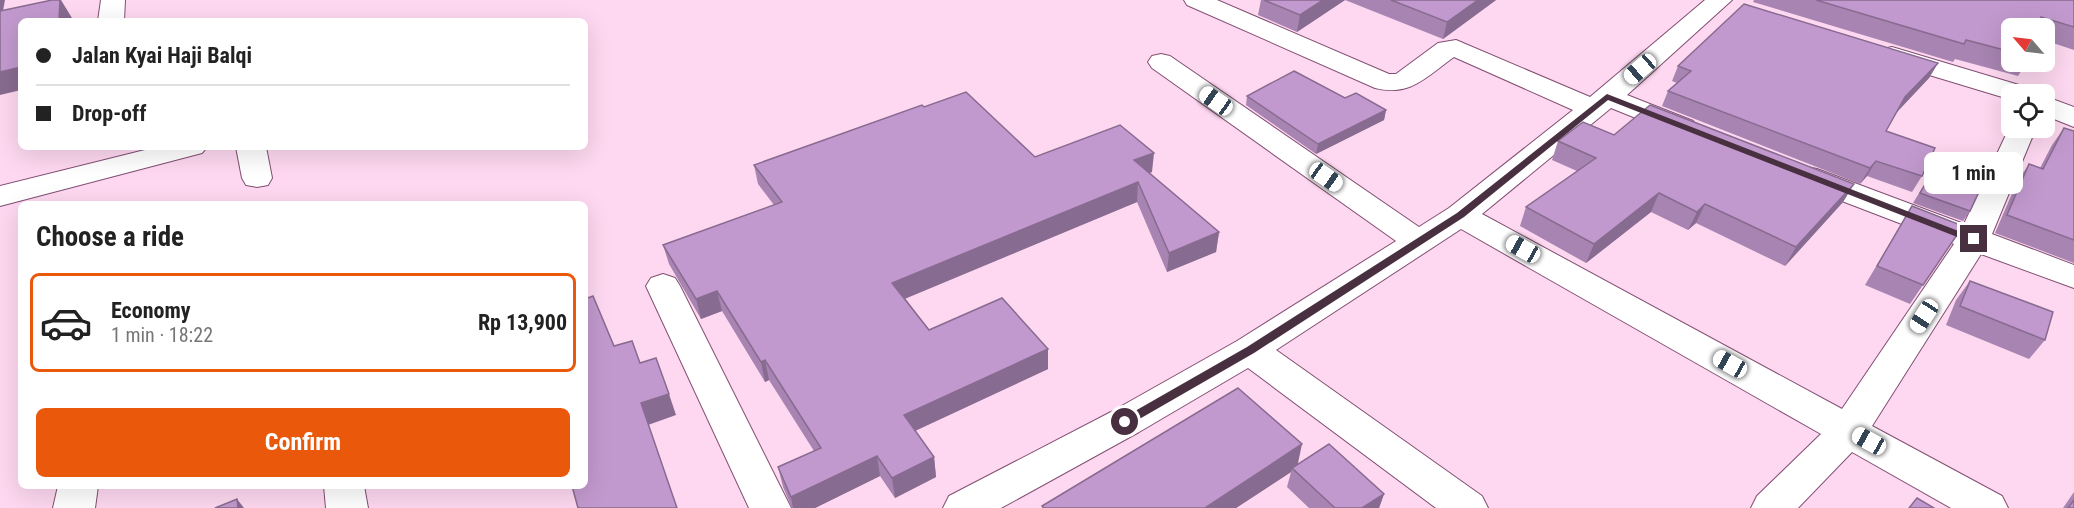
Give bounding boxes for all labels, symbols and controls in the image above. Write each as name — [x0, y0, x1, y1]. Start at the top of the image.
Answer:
north arrow — [2001, 18, 2055, 72]
map controls — [2001, 18, 2055, 138]
text: Jalan Kyai Haji Balqi — [72, 43, 252, 68]
car — [1621, 50, 1659, 88]
car — [1196, 83, 1236, 119]
button: locate — [2001, 84, 2055, 138]
text: Drop-off — [72, 101, 146, 126]
callout: 1 min — [1924, 152, 2024, 194]
car — [1306, 159, 1346, 195]
text: 1 min — [1951, 161, 1996, 185]
text: Choose a ride — [36, 221, 184, 253]
route end — [1960, 225, 1987, 252]
car — [1503, 232, 1543, 266]
icon: car — [39, 296, 93, 350]
car — [1907, 296, 1941, 336]
text: Economy — [111, 298, 191, 323]
text: Rp 13,900 — [478, 310, 567, 335]
text: 1 min · 18:22 — [111, 323, 213, 347]
car — [1710, 347, 1750, 381]
button: Confirm — [36, 408, 570, 477]
route start — [1111, 408, 1138, 435]
car — [1849, 424, 1889, 458]

